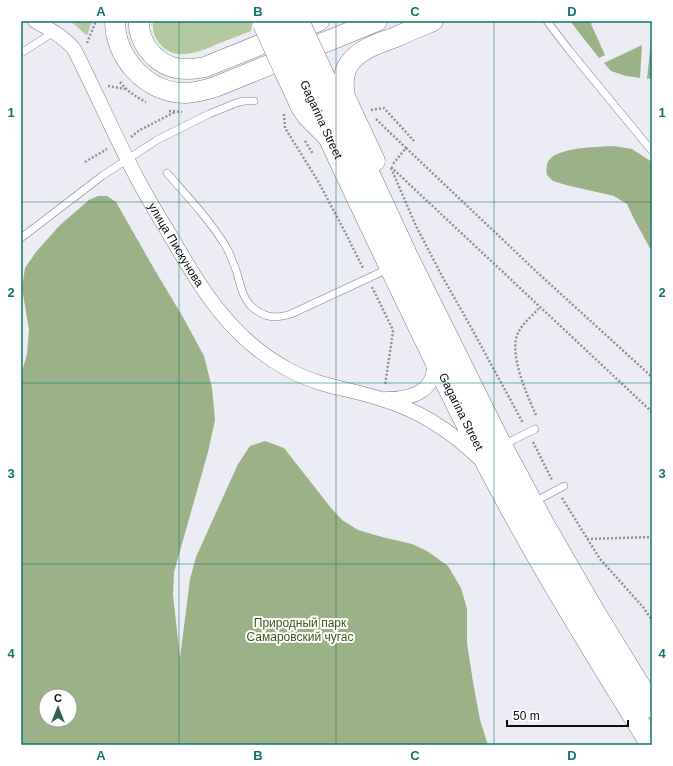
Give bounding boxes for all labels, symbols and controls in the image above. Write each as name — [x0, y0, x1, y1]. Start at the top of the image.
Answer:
text: A — [96, 4, 106, 19]
text: B — [253, 4, 263, 19]
text: C — [410, 4, 420, 19]
text: D — [567, 4, 577, 19]
street label: Gagarina Street — [297, 78, 346, 162]
text: 1 — [7, 105, 15, 120]
text: 1 — [658, 105, 666, 120]
street label: улица Пискунова — [145, 200, 207, 289]
text: 2 — [7, 285, 15, 300]
text: 2 — [658, 285, 666, 300]
street label: Gagarina Street — [436, 371, 487, 453]
text: 3 — [7, 466, 15, 481]
text: 3 — [658, 466, 666, 481]
park label: Природный парк Самаровский чугас — [246, 616, 354, 644]
text: 4 — [7, 646, 15, 661]
text: 4 — [658, 646, 666, 661]
north arrow — [38, 688, 78, 728]
text: С — [54, 692, 62, 704]
scale bar — [507, 702, 628, 728]
text: 50 m — [513, 709, 540, 723]
text: A — [96, 748, 106, 763]
text: B — [253, 748, 263, 763]
text: C — [410, 748, 420, 763]
text: D — [567, 748, 577, 763]

